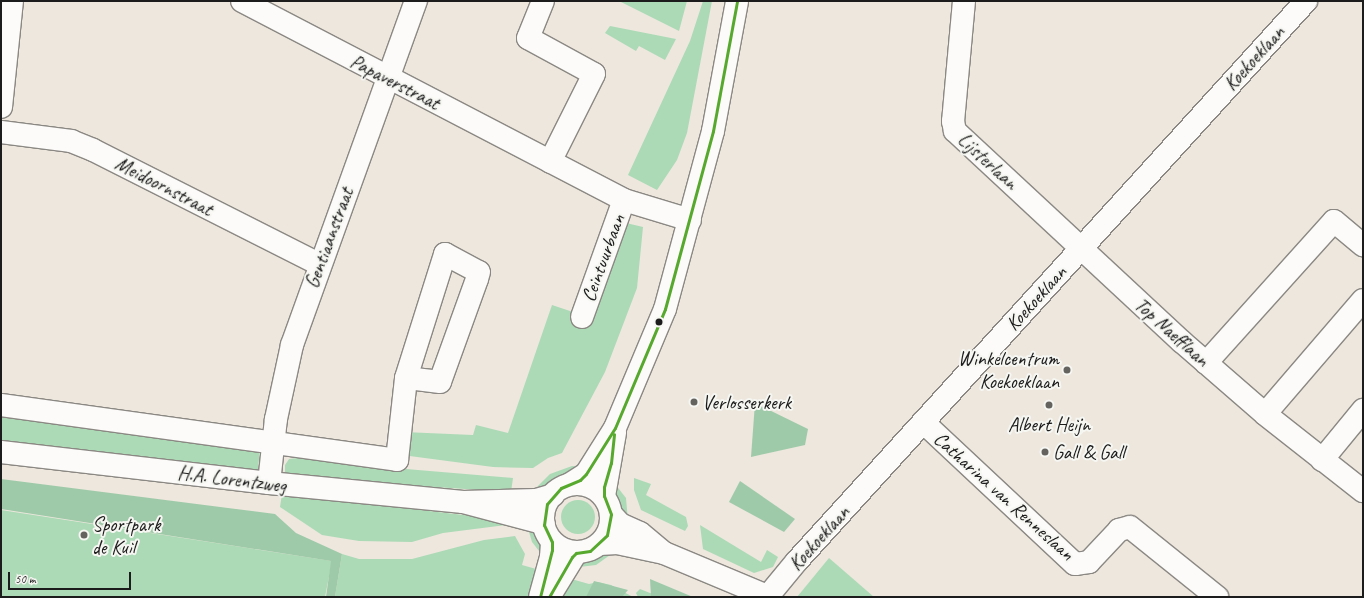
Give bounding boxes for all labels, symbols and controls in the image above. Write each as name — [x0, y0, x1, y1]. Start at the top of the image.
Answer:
street label: Koekoeklaan — [1219, 21, 1289, 95]
street label: Papaverstraat — [346, 49, 444, 115]
street label: Lijsterlaan — [953, 127, 1023, 195]
street label: Meidoornstraat — [111, 151, 217, 221]
street label: Gentiaanstraat — [300, 185, 358, 291]
street label: Ceintuurbaan — [576, 211, 630, 305]
street label: Koekoeklaan — [1001, 261, 1071, 335]
street label: Top Naefflaan — [1129, 292, 1215, 372]
unlabelled marker — [654, 317, 664, 327]
place label: Winkelcentrum Koekoeklaan — [958, 346, 1059, 393]
marker: Winkelcentrum Koekoeklaan — [1062, 365, 1072, 375]
place label: Verlosserkerk — [702, 390, 791, 414]
marker: Verlosserkerk — [689, 397, 699, 407]
marker: Albert Heijn — [1044, 400, 1054, 410]
place label: Albert Heijn — [1008, 412, 1090, 436]
street label: Catharina van Renneslaan — [928, 426, 1080, 566]
place label: Gall & Gall — [1053, 440, 1124, 464]
marker: Gall & Gall — [1040, 447, 1050, 457]
street label: H.A. Lorentzweg — [176, 460, 288, 498]
street label: Koekoeklaan — [784, 501, 854, 575]
place label: Sportpark de Kuil — [92, 512, 160, 559]
marker: Sportpark de Kuil — [79, 530, 89, 540]
scale bar — [10, 564, 133, 590]
text: 50 m — [15, 571, 35, 587]

